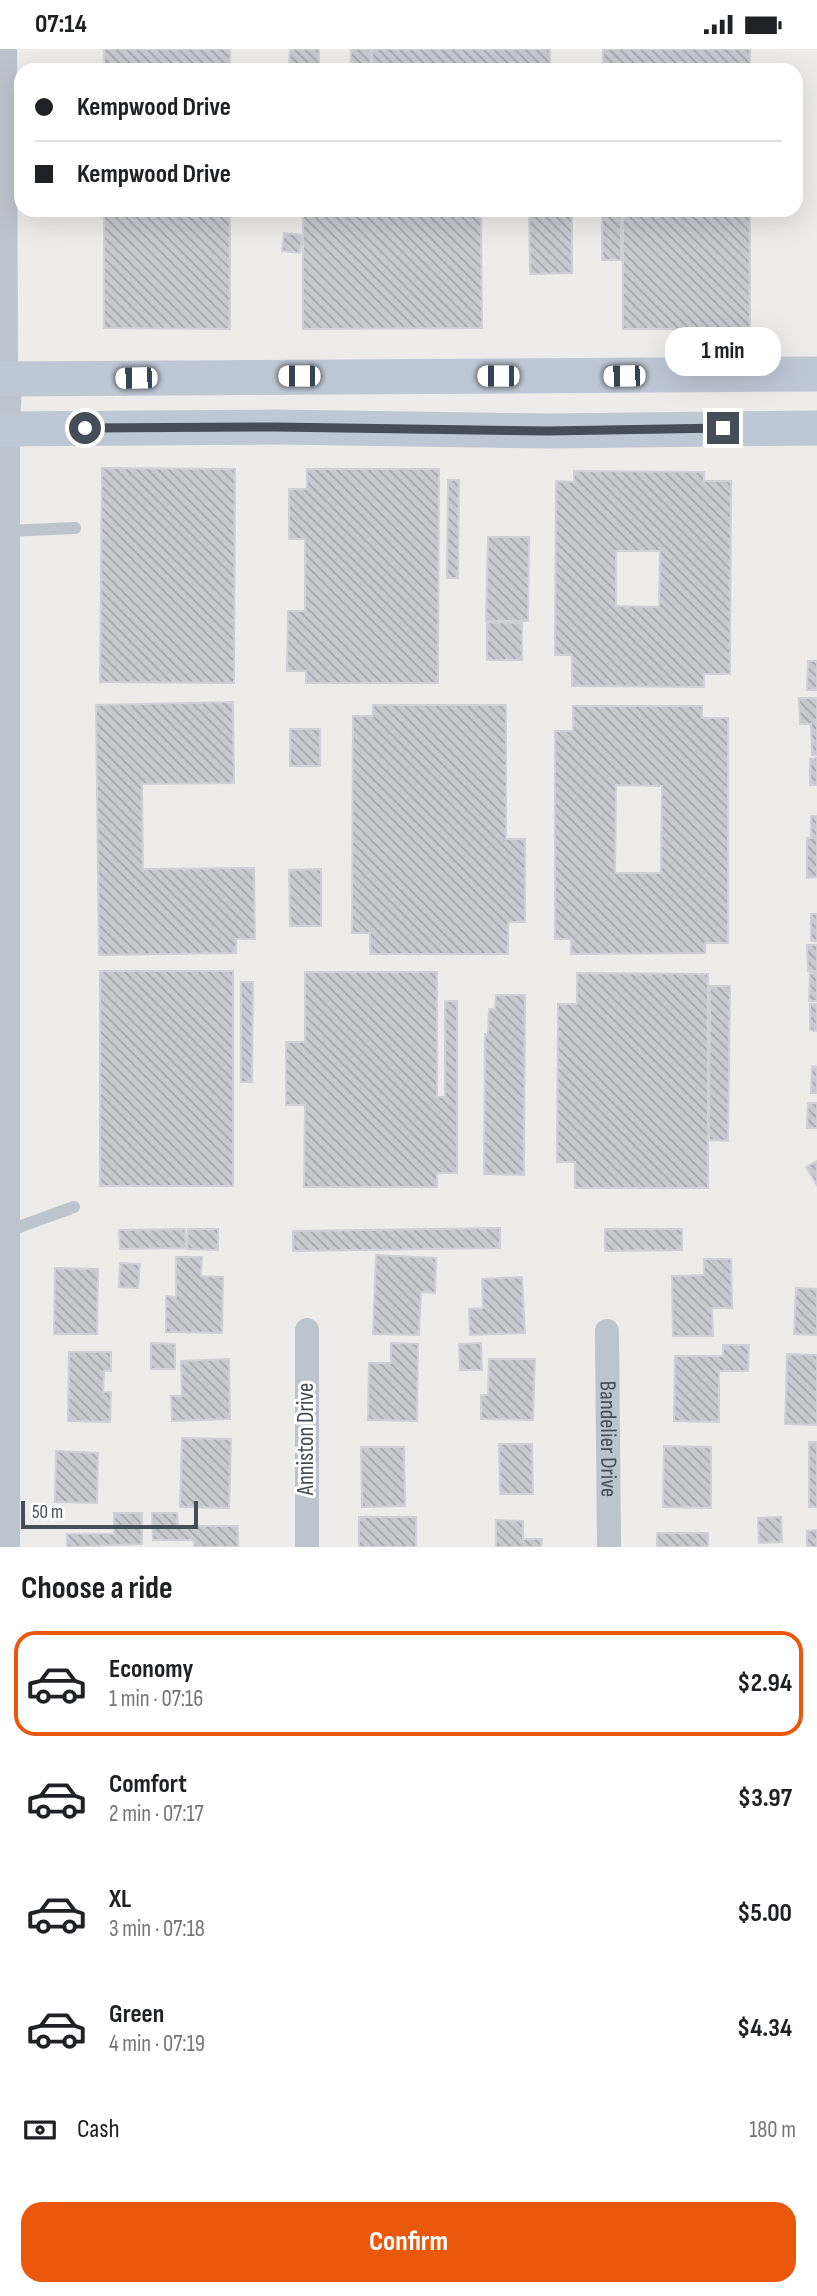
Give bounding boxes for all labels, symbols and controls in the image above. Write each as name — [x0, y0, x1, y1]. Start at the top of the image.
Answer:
text: 07:14 — [35, 9, 87, 40]
text: Kempwood Drive — [77, 92, 231, 123]
text: Kempwood Drive — [77, 159, 231, 190]
callout: 1 min — [665, 327, 781, 375]
text: 1 min — [702, 337, 744, 365]
car — [603, 365, 646, 387]
car — [279, 366, 321, 387]
car — [478, 366, 520, 387]
car — [115, 367, 158, 389]
route start — [69, 412, 101, 444]
route end — [707, 412, 739, 444]
street label: Bandelier Drive — [593, 1381, 623, 1497]
street label: Anniston Drive — [292, 1383, 320, 1496]
scale bar — [21, 1498, 198, 1530]
text: 50 m — [32, 1501, 63, 1524]
text: Choose a ride — [21, 1569, 173, 1608]
icon: car — [25, 1652, 88, 1715]
text: Economy — [109, 1654, 193, 1685]
text: $2.94 — [737, 1668, 792, 1699]
text: 1 min · 07:16 — [109, 1685, 203, 1713]
icon: car — [25, 1767, 88, 1830]
text: Comfort — [109, 1769, 187, 1800]
text: $3.97 — [738, 1783, 792, 1814]
text: 2 min · 07:17 — [109, 1800, 204, 1828]
icon: car — [25, 1882, 88, 1945]
text: XL — [109, 1884, 131, 1915]
text: $5.00 — [737, 1898, 792, 1929]
text: 3 min · 07:18 — [109, 1915, 205, 1943]
icon: car — [25, 1997, 88, 2060]
text: Green — [109, 1999, 164, 2030]
text: $4.34 — [737, 2013, 792, 2044]
text: 4 min · 07:19 — [109, 2030, 205, 2058]
icon: cash — [21, 2111, 59, 2149]
text: Cash — [77, 2114, 120, 2145]
text: 180 m — [749, 2116, 796, 2144]
button: Confirm — [21, 2202, 796, 2282]

